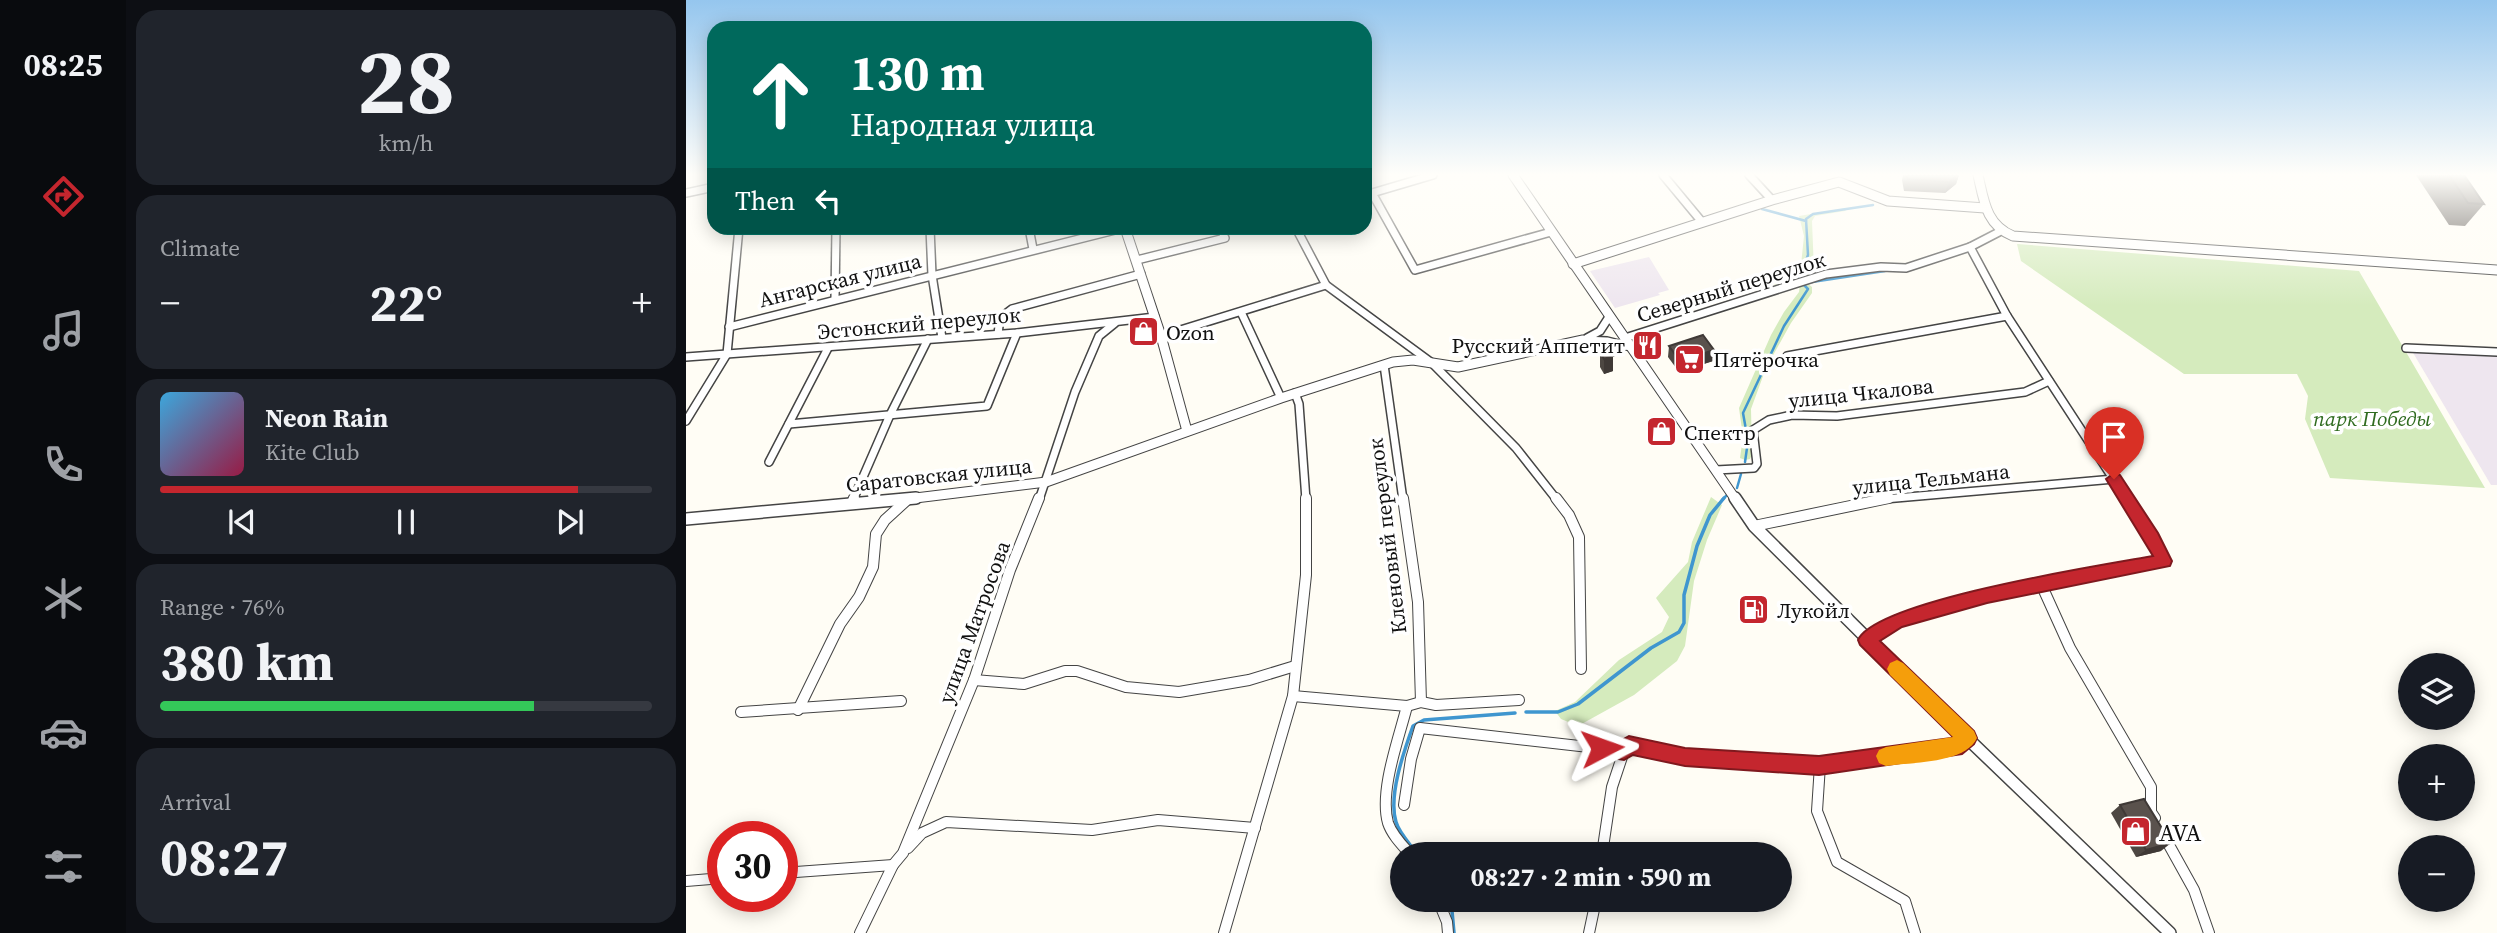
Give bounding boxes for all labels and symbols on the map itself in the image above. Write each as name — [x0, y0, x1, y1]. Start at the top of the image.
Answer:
street label: Северный переулок — [1633, 244, 1829, 330]
street label: Ангарская улица — [756, 246, 925, 314]
street label: Эстонский переулок — [816, 300, 1022, 346]
shop icon: Ozon — [1126, 315, 1160, 349]
place label: Ozon — [1166, 318, 1215, 347]
restaurant icon: Русский Аппетит — [1631, 328, 1665, 362]
place label: Русский Аппетит — [1452, 331, 1625, 360]
supermarket icon: Пятёрочка — [1673, 342, 1707, 376]
place label: Пятёрочка — [1713, 345, 1819, 374]
street label: улица Чкалова — [1787, 371, 1935, 415]
park label: парк Победы — [2313, 404, 2431, 433]
pin — [2084, 407, 2144, 479]
shop icon: Спектр — [1644, 415, 1678, 449]
place label: Спектр — [1684, 418, 1756, 447]
street label: Кленовый переулок — [1361, 436, 1413, 635]
street label: Саратовская улица — [845, 451, 1034, 499]
street label: улица Тельмана — [1851, 456, 2011, 502]
street label: улица Матросова — [931, 536, 1017, 707]
fuel station icon: Лукойл — [1737, 593, 1771, 627]
place label: Лукойл — [1777, 596, 1850, 625]
position arrow — [1565, 711, 1639, 785]
shop icon: AVA — [2119, 815, 2153, 849]
place label: AVA — [2159, 816, 2201, 849]
speed limit sign: 30 — [707, 821, 798, 912]

